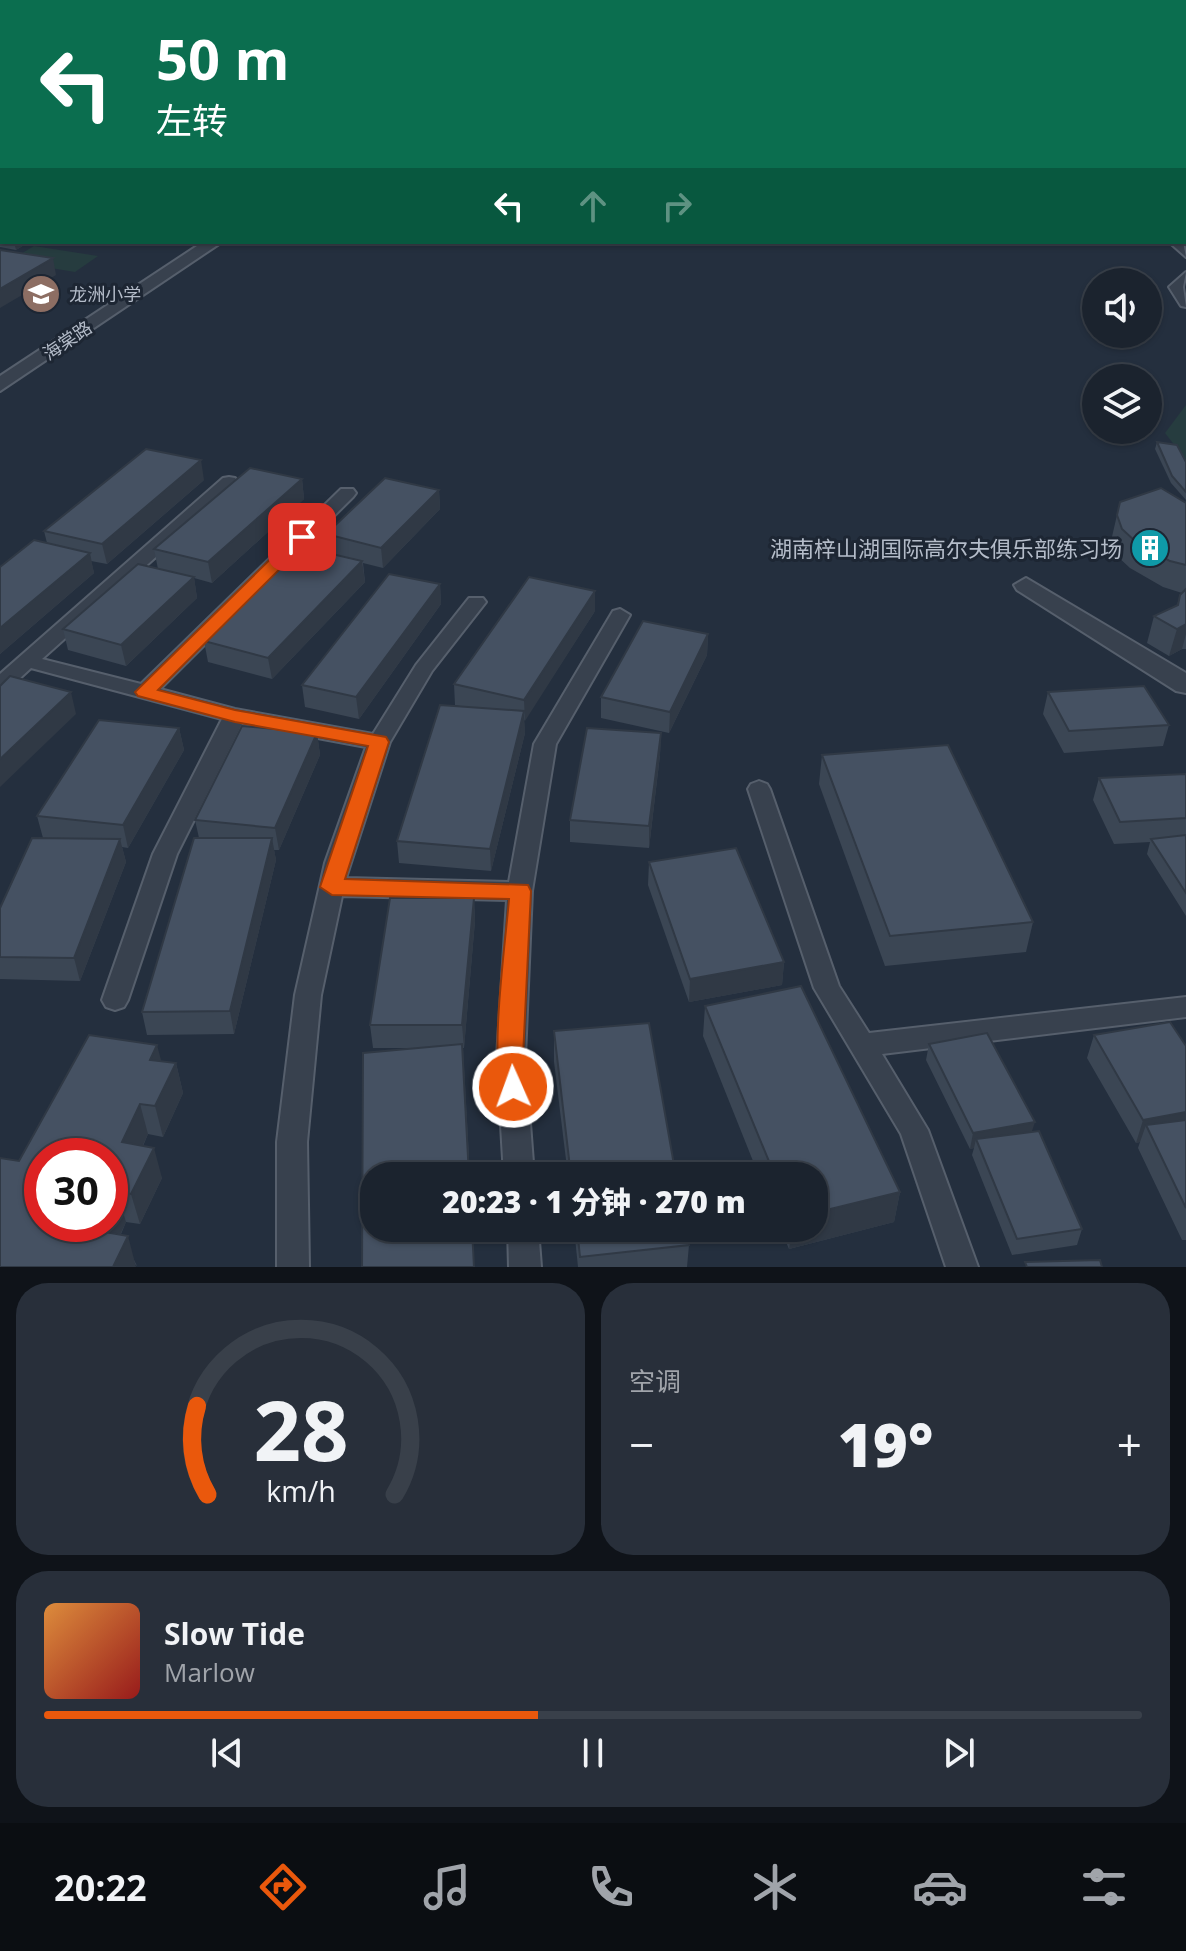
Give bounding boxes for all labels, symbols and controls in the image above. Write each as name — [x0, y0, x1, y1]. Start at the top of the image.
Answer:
text: 50 m — [156, 20, 290, 96]
icon: left — [24, 32, 128, 136]
text: 左转 — [156, 96, 228, 145]
icon: left — [487, 184, 531, 228]
icon: ahead — [571, 184, 615, 228]
icon: right — [655, 184, 699, 228]
map controls — [1082, 268, 1162, 444]
button: sound — [1082, 268, 1162, 348]
school or university icon: 龙洲小学 — [20, 273, 62, 315]
place label: 龙洲小学 — [69, 282, 141, 306]
street label: 海棠路 — [38, 315, 96, 365]
button: layers — [1082, 364, 1162, 444]
pin — [268, 503, 336, 571]
icon: arrive — [280, 515, 324, 559]
building icon: 湖南梓山湖国际高尔夫俱乐部练习场 — [1129, 527, 1171, 569]
place label: 湖南梓山湖国际高尔夫俱乐部练习场 — [770, 533, 1122, 563]
position arrow — [471, 1045, 555, 1129]
speed limit sign: 30 — [24, 1138, 128, 1242]
text: 20:23 · 1 分钟 · 270 m — [442, 1181, 746, 1222]
text: 空调 — [629, 1363, 681, 1399]
text: 28 — [253, 1372, 348, 1485]
text: 19° — [838, 1403, 933, 1485]
text: − — [629, 1414, 654, 1474]
text: + — [1117, 1414, 1142, 1474]
text: km/h — [266, 1471, 335, 1510]
text: Slow Tide — [164, 1613, 305, 1654]
text: Marlow — [164, 1654, 255, 1690]
icon: previous — [205, 1731, 249, 1775]
icon: pause — [571, 1731, 615, 1775]
icon: next — [937, 1731, 981, 1775]
icon: directions — [255, 1859, 311, 1915]
icon: music — [419, 1859, 475, 1915]
icon: phone — [583, 1859, 639, 1915]
icon: climate — [747, 1859, 803, 1915]
icon: car — [912, 1859, 968, 1915]
icon: filters — [1076, 1859, 1132, 1915]
text: 20:22 — [54, 1863, 147, 1912]

